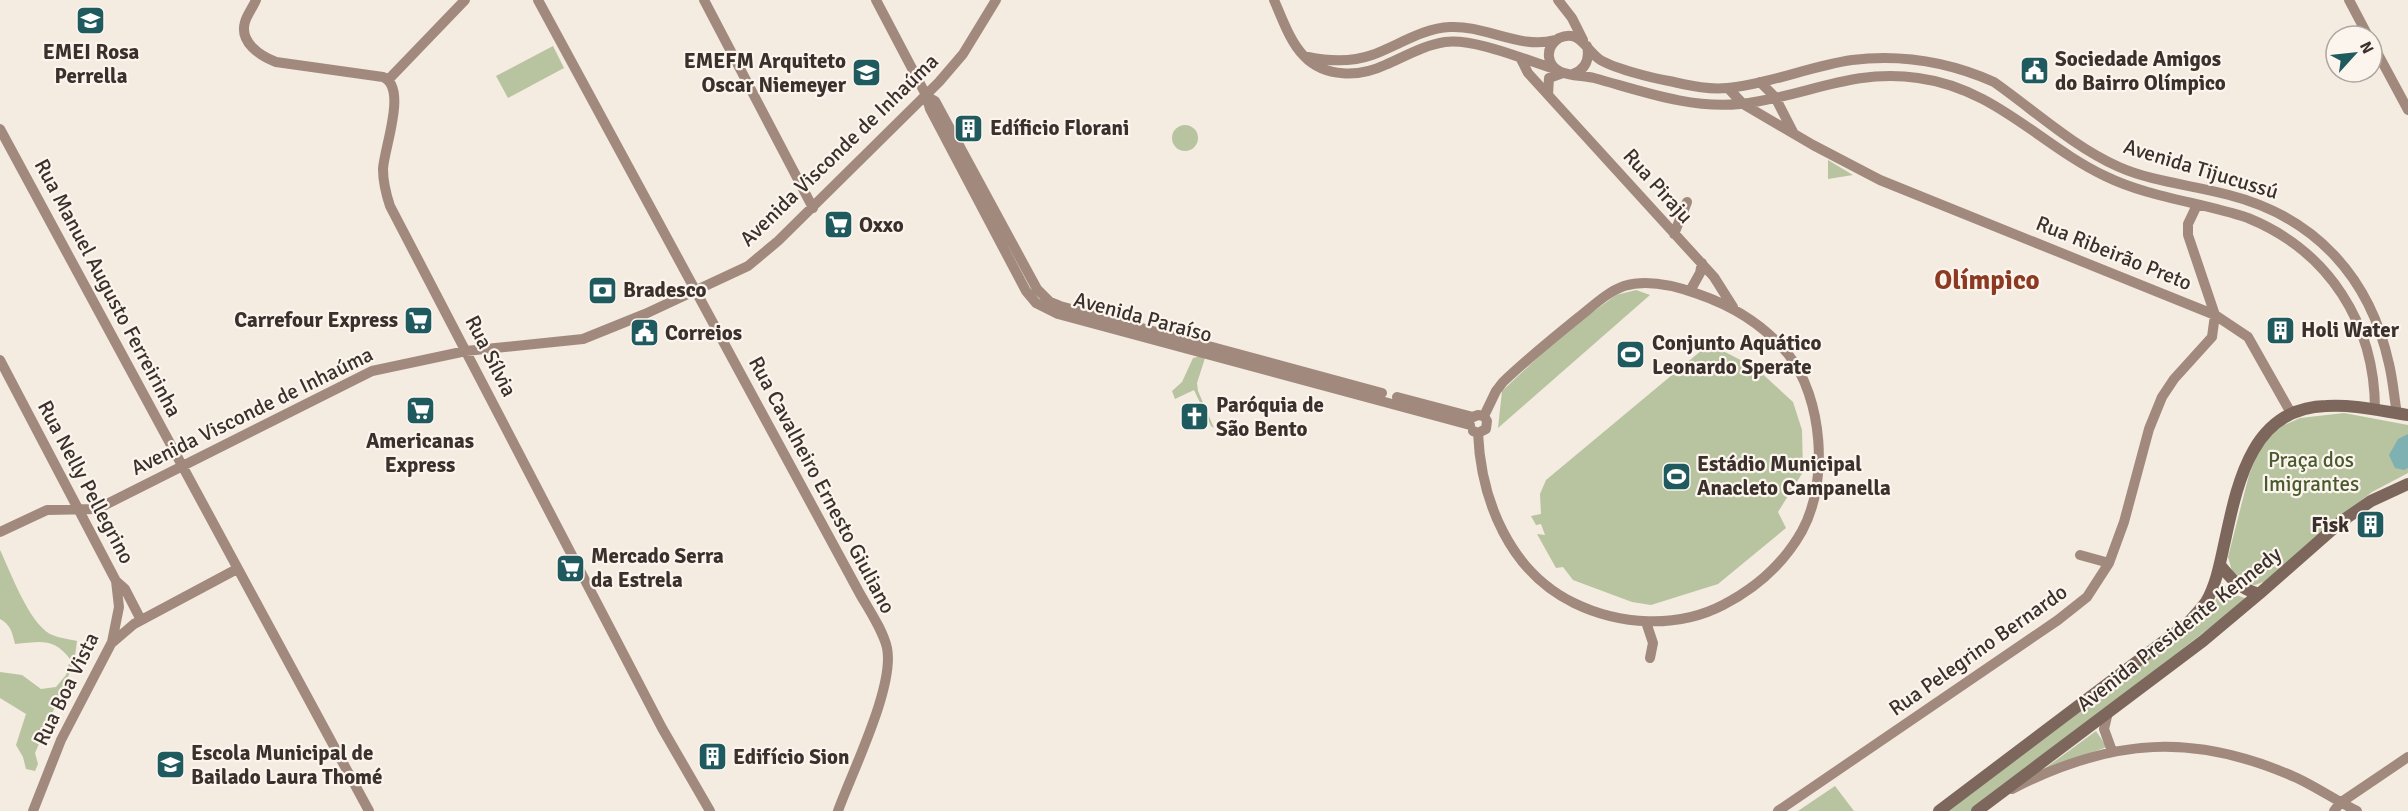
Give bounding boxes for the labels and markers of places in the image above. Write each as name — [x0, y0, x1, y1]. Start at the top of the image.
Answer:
school or university icon: EMEI Rosa Perrella — [75, 5, 107, 37]
place label: EMEI Rosa Perrella — [43, 39, 139, 89]
place label: Sociedade Amigos do Bairro Olímpico — [2055, 46, 2226, 96]
place label: EMEFM Arquiteto Oscar Niemeyer — [684, 48, 847, 98]
public building icon: Sociedade Amigos do Bairro Olímpico — [2018, 55, 2050, 87]
school or university icon: EMEFM Arquiteto Oscar Niemeyer — [851, 57, 883, 89]
building icon: Edíficio Florani — [953, 112, 985, 144]
place label: Edíficio Florani — [990, 115, 1129, 141]
supermarket icon: Oxxo — [822, 209, 854, 241]
place label: Oxxo — [859, 212, 904, 238]
bank icon: Bradesco — [586, 274, 618, 306]
place label: Bradesco — [623, 277, 706, 303]
supermarket icon: Carrefour Express — [403, 304, 435, 336]
place label: Carrefour Express — [234, 307, 398, 333]
building icon: Holi Water — [2264, 314, 2296, 346]
public building icon: Correios — [628, 317, 660, 349]
place label: Holi Water — [2301, 317, 2400, 343]
place label: Correios — [665, 320, 742, 346]
place label: Conjunto Aquático Leonardo Sperate — [1652, 330, 1821, 380]
sports icon: Conjunto Aquático Leonardo Sperate — [1615, 339, 1647, 371]
place label: Paróquia de São Bento — [1216, 392, 1324, 442]
supermarket icon: Americanas Express — [404, 394, 436, 426]
church icon: Paróquia de São Bento — [1179, 401, 1211, 433]
place label: Americanas Express — [366, 428, 474, 478]
place label: Estádio Municipal Anacleto Campanella — [1697, 451, 1891, 501]
sports icon: Estádio Municipal Anacleto Campanella — [1660, 460, 1692, 492]
building icon: Fisk — [2354, 509, 2386, 541]
place label: Fisk — [2311, 512, 2349, 538]
place label: Mercado Serra da Estrela — [591, 543, 724, 593]
supermarket icon: Mercado Serra da Estrela — [554, 552, 586, 584]
place label: Escola Municipal de Bailado Laura Thomé — [191, 740, 383, 790]
building icon: Edifício Sion — [696, 741, 728, 773]
place label: Edifício Sion — [733, 744, 850, 770]
school or university icon: Escola Municipal de Bailado Laura Thomé — [154, 749, 186, 781]

